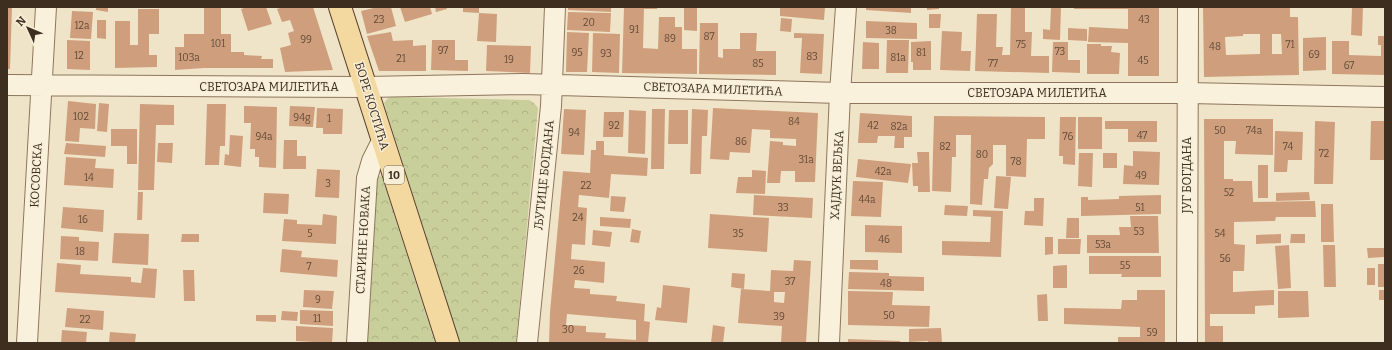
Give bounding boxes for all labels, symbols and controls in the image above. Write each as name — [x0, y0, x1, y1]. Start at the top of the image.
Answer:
north arrow — [8, 8, 48, 48]
text: N — [14, 13, 29, 29]
house number: 23 — [373, 14, 385, 26]
house number: 43 — [1138, 14, 1150, 26]
house number: 20 — [583, 17, 595, 29]
house number: 12a — [75, 20, 90, 32]
house number: 91 — [629, 24, 639, 36]
house number: 38 — [885, 25, 897, 37]
house number: 87 — [703, 31, 715, 43]
house number: 89 — [664, 33, 676, 45]
house number: 99 — [300, 34, 312, 46]
house number: 101 — [211, 38, 225, 50]
house number: 75 — [1016, 39, 1026, 51]
house number: 71 — [1285, 39, 1295, 51]
house number: 48 — [1209, 41, 1221, 53]
house number: 97 — [438, 45, 448, 57]
house number: 73 — [1055, 46, 1066, 58]
house number: 95 — [571, 47, 583, 59]
house number: 81 — [916, 47, 926, 59]
house number: 93 — [600, 48, 612, 60]
house number: 69 — [1308, 49, 1320, 61]
house number: 12 — [74, 50, 84, 62]
house number: 83 — [806, 51, 818, 63]
house number: 103a — [178, 52, 200, 64]
house number: 81a — [890, 52, 906, 64]
house number: 21 — [396, 53, 406, 65]
house number: 19 — [504, 54, 514, 66]
house number: 45 — [1137, 55, 1149, 67]
house number: 85 — [752, 58, 764, 70]
house number: 77 — [988, 58, 998, 70]
street label: БОРЕ КОСТИЋА — [352, 60, 392, 152]
house number: 67 — [1344, 60, 1354, 72]
street label: СВЕТОЗАРА МИЛЕТИЋА — [199, 80, 339, 94]
street label: СВЕТОЗАРА МИЛЕТИЋА — [643, 80, 783, 98]
street label: СВЕТОЗАРА МИЛЕТИЋА — [967, 86, 1107, 100]
house number: 102 — [73, 111, 89, 123]
house number: 94g — [293, 112, 311, 124]
house number: 1 — [327, 113, 331, 125]
house number: 84 — [788, 116, 800, 128]
street label: ЉУТИЦЕ БОГДАНА — [531, 119, 557, 231]
house number: 92 — [608, 120, 620, 132]
house number: 42 — [867, 120, 879, 132]
house number: 82a — [891, 121, 908, 133]
house number: 50 — [1214, 125, 1226, 137]
house number: 74a — [1246, 125, 1263, 137]
house number: 94 — [568, 127, 580, 139]
street label: ХАЈДУК ВЕЉКА — [828, 129, 846, 220]
house number: 47 — [1137, 130, 1147, 142]
house number: 94a — [255, 131, 273, 143]
house number: 76 — [1063, 131, 1074, 143]
house number: 86 — [735, 136, 747, 148]
street label: ЈУГ БОГДАНА — [1180, 136, 1194, 214]
house number: 82 — [939, 141, 951, 153]
house number: 74 — [1283, 141, 1294, 153]
street label: КОСОВСКА — [27, 142, 45, 208]
house number: 72 — [1319, 148, 1329, 160]
house number: 80 — [976, 149, 988, 161]
house number: 31a — [798, 154, 814, 166]
house number: 78 — [1011, 156, 1021, 168]
road number: 10 — [384, 166, 404, 184]
house number: 42a — [875, 166, 892, 178]
house number: 49 — [1135, 170, 1147, 182]
house number: 14 — [84, 172, 94, 184]
house number: 3 — [325, 178, 331, 190]
house number: 22 — [581, 180, 591, 192]
street label: СТАРИНЕ НОВАКА — [353, 185, 373, 294]
house number: 52 — [1224, 187, 1234, 199]
house number: 44a — [858, 194, 876, 206]
house number: 33 — [777, 202, 789, 214]
house number: 51 — [1135, 202, 1145, 214]
house number: 24 — [572, 212, 584, 224]
house number: 16 — [78, 214, 88, 226]
house number: 53 — [1134, 226, 1145, 238]
house number: 5 — [307, 228, 313, 240]
house number: 35 — [732, 228, 744, 240]
house number: 54 — [1214, 228, 1226, 240]
house number: 46 — [878, 234, 890, 246]
house number: 53a — [1095, 239, 1112, 251]
house number: 18 — [75, 246, 85, 258]
house number: 56 — [1219, 253, 1231, 265]
house number: 55 — [1120, 260, 1130, 272]
house number: 7 — [306, 261, 312, 273]
house number: 26 — [573, 265, 585, 277]
house number: 37 — [785, 276, 795, 288]
house number: 48 — [880, 278, 892, 290]
house number: 9 — [315, 294, 321, 306]
house number: 50 — [883, 310, 895, 322]
house number: 39 — [773, 311, 785, 323]
house number: 11 — [313, 313, 321, 325]
house number: 22 — [80, 314, 90, 326]
house number: 30 — [562, 324, 574, 336]
house number: 59 — [1146, 327, 1158, 339]

